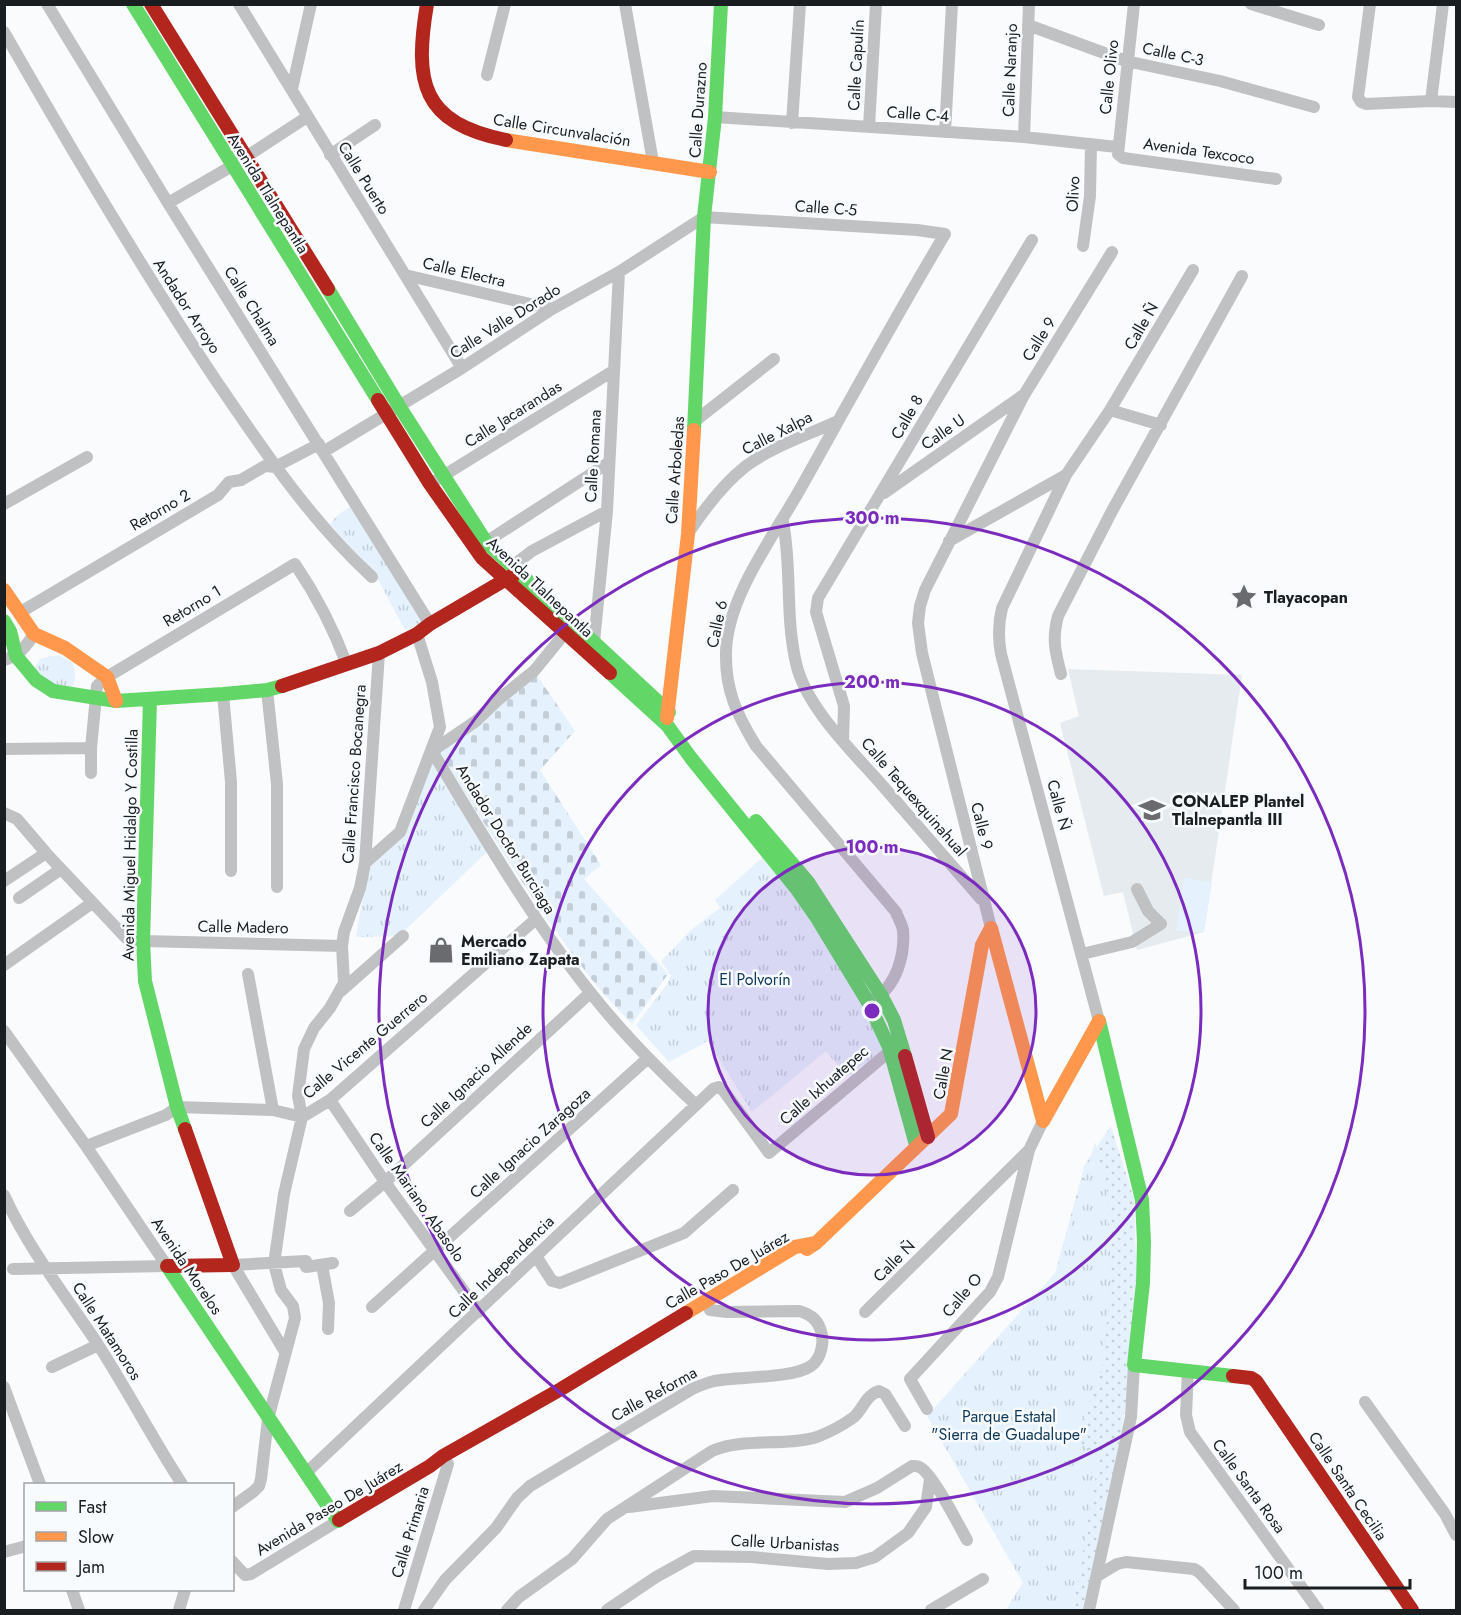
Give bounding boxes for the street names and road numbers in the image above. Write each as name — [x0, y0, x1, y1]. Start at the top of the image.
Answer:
street label: Calle Capulín — [842, 19, 870, 111]
street label: Calle Naranjo — [997, 23, 1023, 117]
street label: Calle C-3 — [1140, 36, 1206, 72]
street label: Calle Olivo — [1094, 38, 1124, 116]
street label: Calle Durazno — [683, 61, 713, 159]
street label: Calle C-4 — [886, 100, 950, 128]
street label: Calle Circunvalación — [492, 108, 632, 152]
street label: Avenida Tlalnepantla — [222, 128, 314, 258]
street label: Avenida Texcoco — [1142, 132, 1256, 170]
street label: Calle Puerto — [332, 137, 396, 219]
street label: Olivo — [1061, 175, 1085, 213]
street label: Calle C-5 — [794, 194, 858, 222]
street label: Calle Electra — [420, 251, 508, 293]
street label: Andador Arroyo — [148, 254, 227, 358]
street label: Calle Chalma — [218, 262, 286, 350]
street label: Calle Valle Dorado — [445, 278, 565, 364]
street label: Calle Ñ — [1118, 298, 1164, 354]
street label: Calle 9 — [1016, 312, 1062, 366]
street label: Calle Jacarandas — [460, 375, 566, 453]
street label: Calle 8 — [885, 391, 929, 443]
street label: Calle Xalpa — [738, 405, 816, 461]
street label: Calle Romana — [579, 409, 607, 503]
street label: Calle U — [916, 409, 970, 455]
street label: Calle Arboledas — [660, 415, 690, 525]
street label: Retorno 2 — [126, 483, 194, 537]
street label: Avenida Tlalnepantla — [481, 531, 599, 643]
street label: Retorno 1 — [158, 580, 226, 632]
street label: Calle 6 — [701, 598, 733, 650]
street label: Calle Francisco Bocanegra — [336, 684, 372, 864]
street label: Avenida Miguel Hidalgo Y Costilla — [116, 729, 144, 961]
street label: Calle Tequexquinahual — [856, 732, 972, 862]
street label: Andador Doctor Burciaga — [450, 760, 562, 918]
street label: Calle Ñ — [1041, 777, 1077, 833]
street label: Calle 9 — [965, 800, 999, 852]
street label: Calle Madero — [197, 915, 289, 939]
street label: Calle Vicente Guerrero — [297, 986, 433, 1104]
street label: Calle Ignacio Allende — [415, 1017, 537, 1133]
street label: Calle Ixhuatepec — [774, 1040, 874, 1130]
street label: Calle N — [927, 1047, 959, 1101]
street label: Calle Ignacio Zaragoza — [464, 1082, 596, 1204]
street label: Calle Mariano Abasolo — [363, 1127, 471, 1267]
street label: Calle Independencia — [443, 1210, 559, 1324]
street label: Avenida Morelos — [146, 1213, 228, 1319]
street label: Calle Paso De Juárez — [661, 1225, 794, 1315]
street label: Calle Ñ — [868, 1235, 920, 1287]
street label: Calle O — [937, 1268, 987, 1322]
street label: Calle Matamoros — [67, 1277, 147, 1385]
street label: Calle Reforma — [607, 1361, 701, 1427]
street label: Calle Santa Cecilia — [1303, 1427, 1393, 1545]
street label: Calle Santa Rosa — [1207, 1434, 1291, 1538]
street label: Avenida Paseo De Juárez — [251, 1455, 407, 1561]
street label: Calle Primaria — [385, 1483, 435, 1581]
street label: Calle Urbanistas — [730, 1529, 840, 1557]

